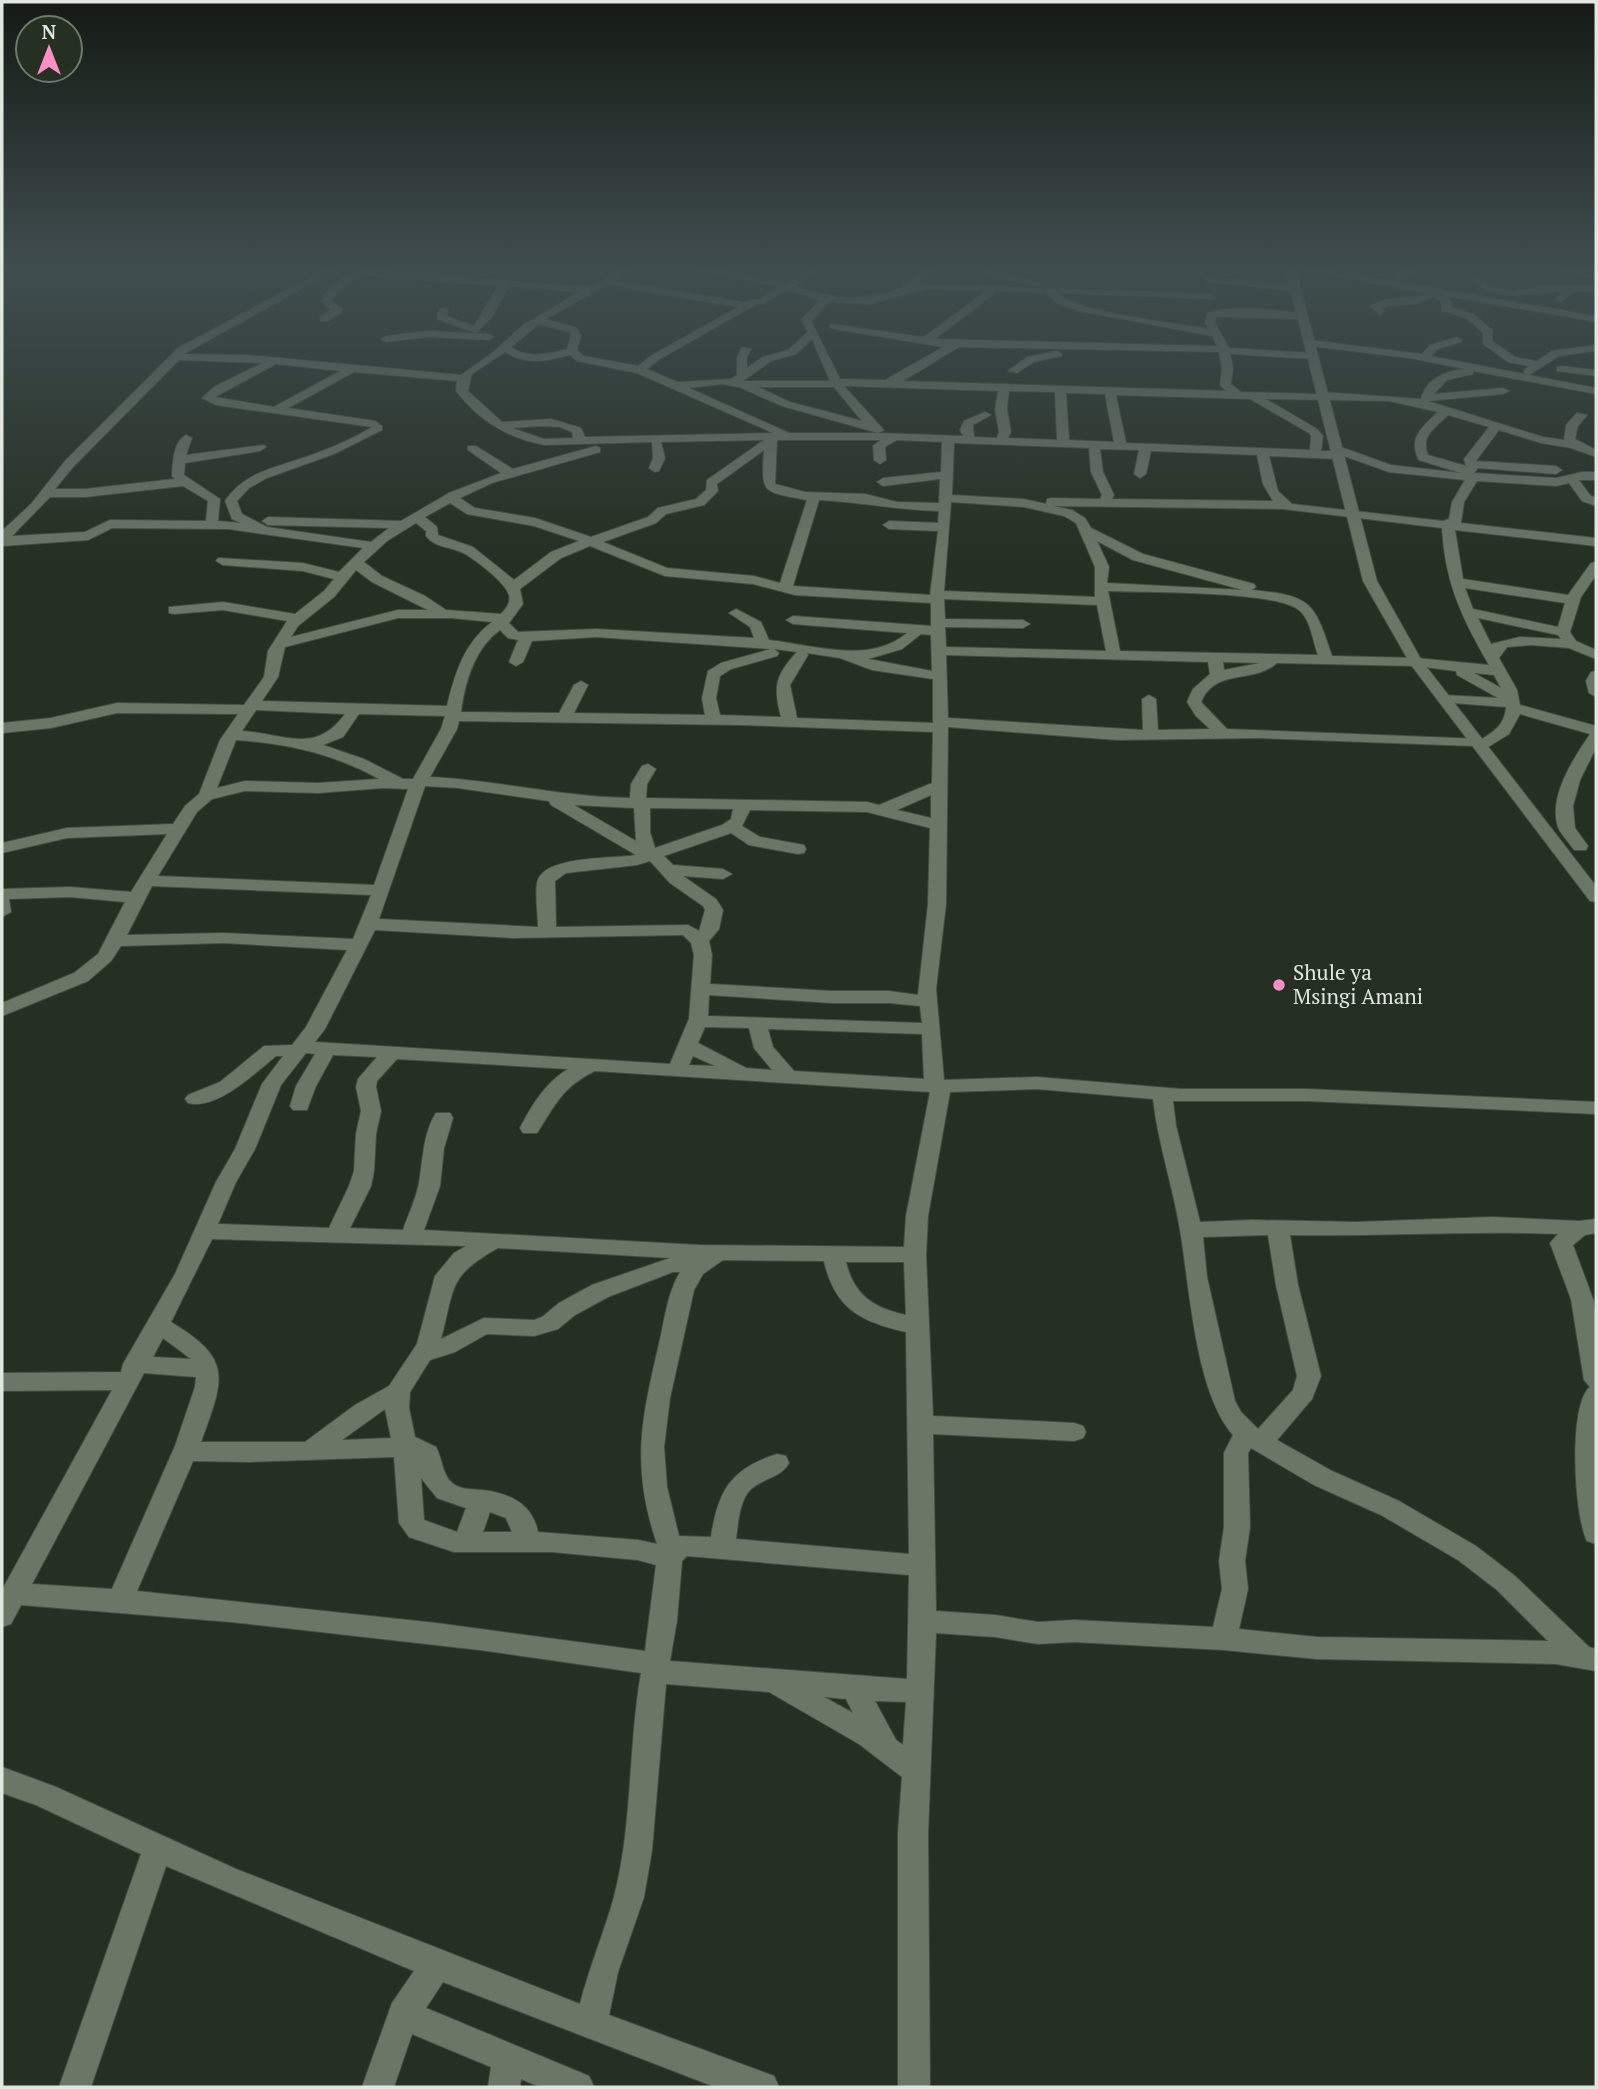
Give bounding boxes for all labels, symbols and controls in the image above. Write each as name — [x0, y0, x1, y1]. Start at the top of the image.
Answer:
north arrow — [14, 14, 84, 84]
text: N — [42, 19, 57, 44]
place label: Shule ya Msingi Amani — [1293, 958, 1423, 1010]
marker: Shule ya Msingi Amani — [1271, 977, 1287, 993]

